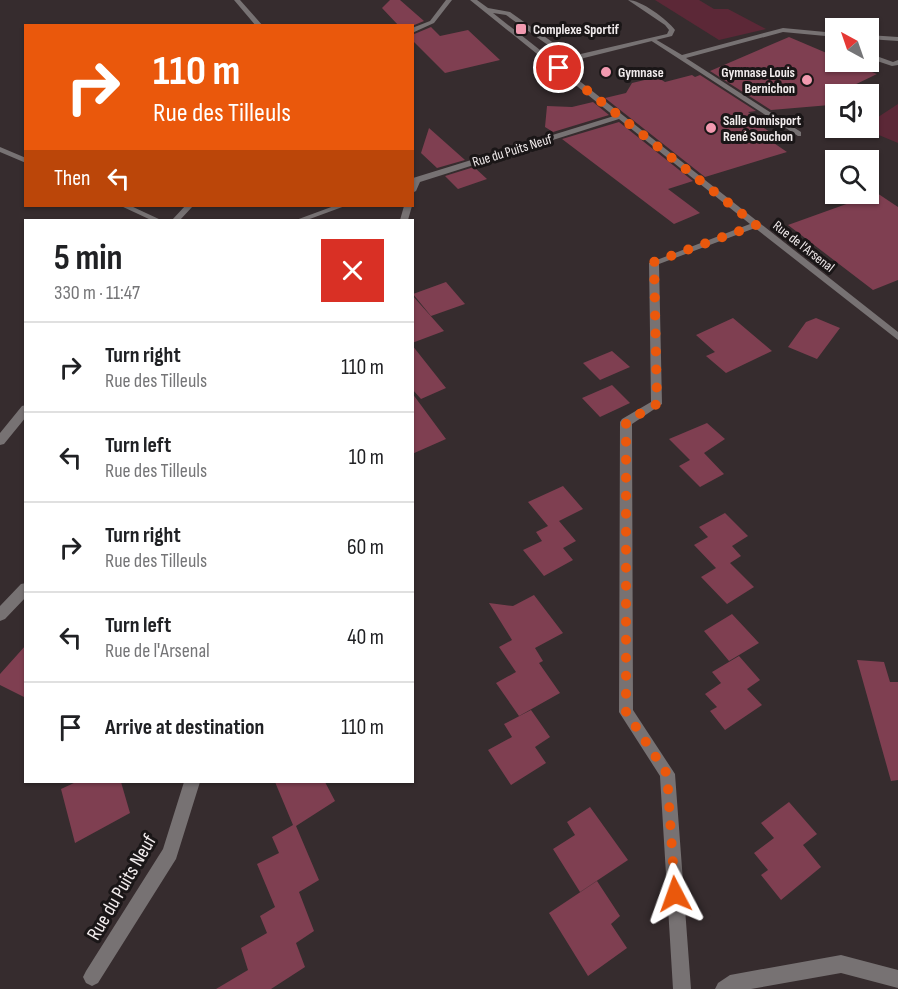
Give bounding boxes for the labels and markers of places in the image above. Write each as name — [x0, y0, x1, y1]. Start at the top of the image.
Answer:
place label: Complexe Sportif — [533, 21, 619, 38]
marker: Complexe Sportif — [514, 22, 528, 36]
pin — [533, 42, 584, 93]
place label: Gymnase — [618, 64, 664, 81]
place label: Gymnase Louis Bernichon — [721, 64, 795, 97]
marker: Gymnase — [599, 65, 613, 79]
marker: Gymnase Louis Bernichon — [800, 73, 814, 87]
place label: Salle Omnisport René Souchon — [723, 112, 802, 145]
marker: Salle Omnisport René Souchon — [704, 121, 718, 135]

